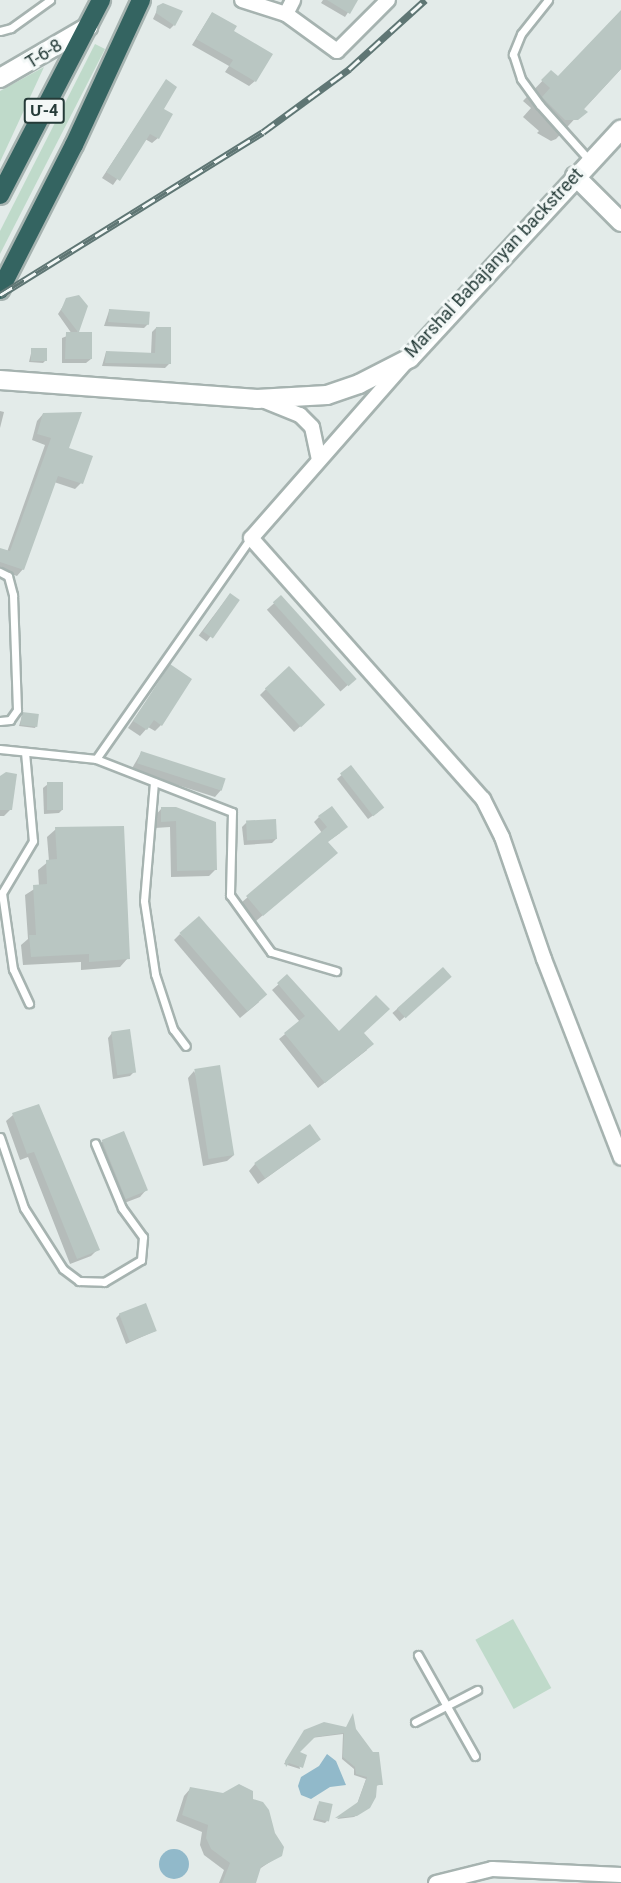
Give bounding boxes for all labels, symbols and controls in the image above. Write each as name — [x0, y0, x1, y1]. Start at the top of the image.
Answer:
street label: T-6-8 — [22, 35, 66, 73]
road number: Մ-4 — [23, 98, 65, 124]
street label: Marshal Babajanyan backstreet — [400, 164, 588, 362]

